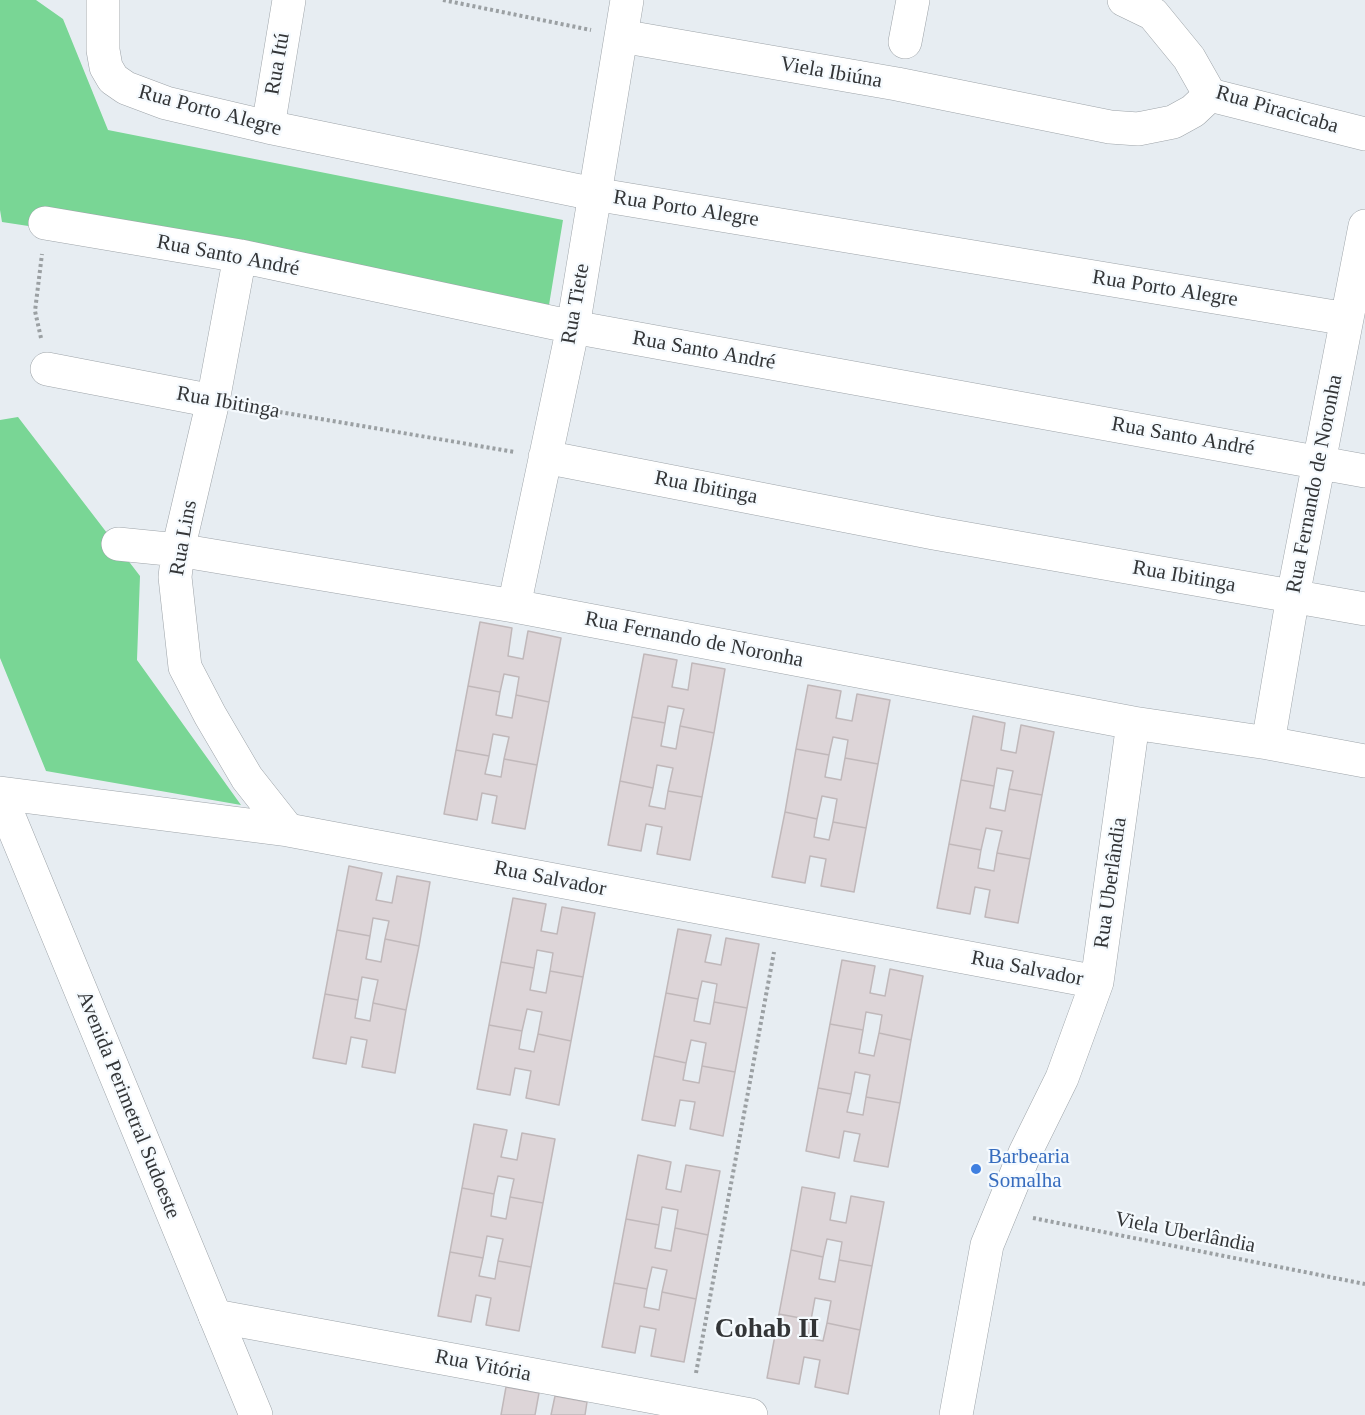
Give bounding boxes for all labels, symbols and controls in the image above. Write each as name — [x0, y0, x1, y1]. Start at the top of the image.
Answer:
street label: Rua Itú — [260, 31, 296, 97]
street label: Viela Ibiúna — [778, 52, 884, 94]
street label: Rua Porto Alegre — [136, 80, 284, 142]
street label: Rua Piracicaba — [1213, 80, 1341, 140]
street label: Rua Porto Alegre — [611, 185, 761, 233]
street label: Rua Santo André — [155, 230, 301, 282]
street label: Rua Tiete — [557, 262, 595, 346]
street label: Rua Porto Alegre — [1090, 265, 1240, 313]
street label: Rua Santo André — [631, 326, 777, 376]
street label: Rua Fernando de Noronha — [1281, 373, 1349, 595]
street label: Rua Ibitinga — [174, 382, 282, 424]
street label: Rua Santo André — [1110, 412, 1256, 462]
street label: Rua Ibitinga — [652, 466, 760, 510]
street label: Rua Lins — [165, 498, 203, 578]
street label: Rua Ibitinga — [1130, 556, 1238, 598]
street label: Rua Fernando de Noronha — [583, 606, 805, 674]
street label: Rua Uberlândia — [1089, 816, 1133, 950]
street label: Rua Salvador — [492, 856, 608, 902]
street label: Rua Salvador — [969, 946, 1085, 992]
street label: Avenida Perimetral Sudoeste — [71, 987, 185, 1223]
place label: Barbearia Somalha — [988, 1144, 1070, 1194]
marker: Barbearia Somalha — [969, 1162, 983, 1176]
street label: Viela Uberlândia — [1113, 1207, 1257, 1259]
district label: Cohab II — [715, 1314, 819, 1346]
street label: Rua Vitória — [433, 1344, 533, 1388]

